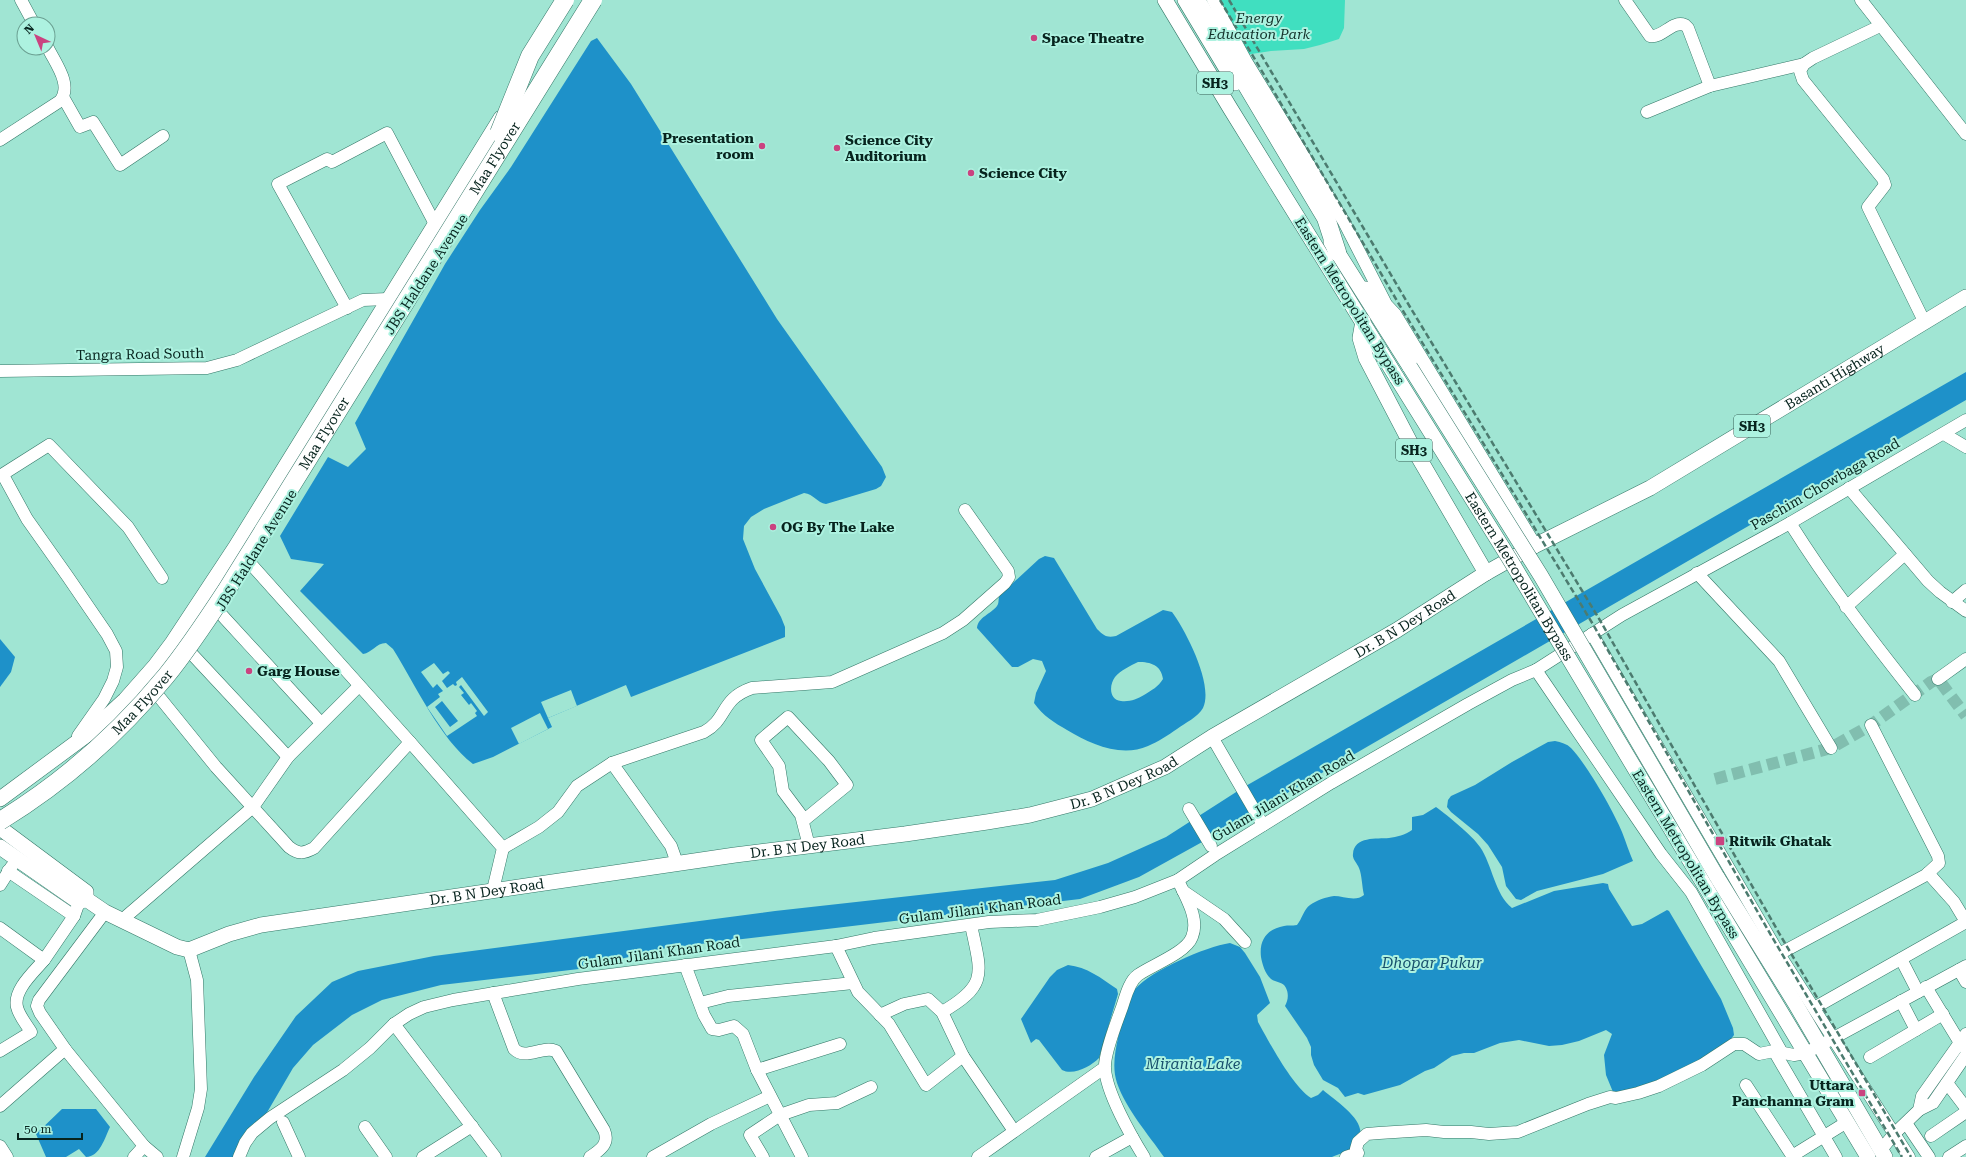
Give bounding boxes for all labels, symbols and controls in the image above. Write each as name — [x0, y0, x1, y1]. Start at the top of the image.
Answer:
park label: Energy Education Park — [1207, 10, 1311, 42]
north arrow — [16, 16, 56, 56]
text: N — [22, 21, 37, 37]
place label: Space Theatre — [1042, 30, 1144, 46]
marker: Space Theatre — [1029, 33, 1039, 43]
road number: SH3 — [1197, 72, 1233, 94]
street label: Maa Flyover — [466, 119, 523, 197]
place label: Presentation room — [662, 130, 755, 162]
place label: Science City Auditorium — [845, 132, 934, 164]
marker: Presentation room — [757, 141, 767, 151]
marker: Science City Auditorium — [832, 143, 842, 153]
place label: Science City — [979, 165, 1068, 181]
marker: Science City — [966, 168, 976, 178]
street label: JBS Haldane Avenue — [381, 211, 471, 337]
street label: Eastern Metropolitan Bypass — [1292, 214, 1408, 388]
street label: Basanti Highway — [1782, 340, 1888, 413]
street label: Tangra Road South — [76, 345, 204, 363]
street label: Maa Flyover — [295, 394, 352, 473]
road number: SH3 — [1734, 415, 1770, 437]
street label: Paschim Chowbaga Road — [1748, 435, 1902, 533]
road number: SH3 — [1396, 439, 1432, 461]
street label: JBS Haldane Avenue — [212, 486, 300, 614]
street label: Eastern Metropolitan Bypass — [1462, 489, 1577, 664]
place label: OG By The Lake — [781, 519, 895, 535]
marker: OG By The Lake — [768, 522, 778, 532]
street label: Dr. B N Dey Road — [1352, 587, 1459, 661]
place label: Garg House — [257, 663, 340, 679]
street label: Maa Flyover — [109, 666, 176, 738]
marker: Garg House — [244, 666, 254, 676]
street label: Gulam Jilani Khan Road — [1209, 747, 1357, 845]
street label: Dr. B N Dey Road — [1068, 753, 1181, 812]
street label: Eastern Metropolitan Bypass — [1629, 767, 1743, 942]
street label: Dr. B N Dey Road — [749, 831, 866, 861]
place label: Ritwik Ghatak — [1729, 833, 1832, 849]
marker: Ritwik Ghatak — [1714, 835, 1726, 847]
street label: Dr. B N Dey Road — [428, 875, 545, 908]
street label: Gulam Jilani Khan Road — [898, 891, 1062, 927]
street label: Gulam Jilani Khan Road — [577, 934, 741, 972]
water label: Dhopar Pukur — [1381, 954, 1483, 972]
water label: Mirania Lake — [1145, 1055, 1241, 1073]
place label: Uttara Panchanna Gram — [1732, 1077, 1855, 1109]
marker: Uttara Panchanna Gram — [1857, 1088, 1867, 1098]
scale bar — [18, 1115, 82, 1141]
text: 50 m — [24, 1122, 51, 1136]

